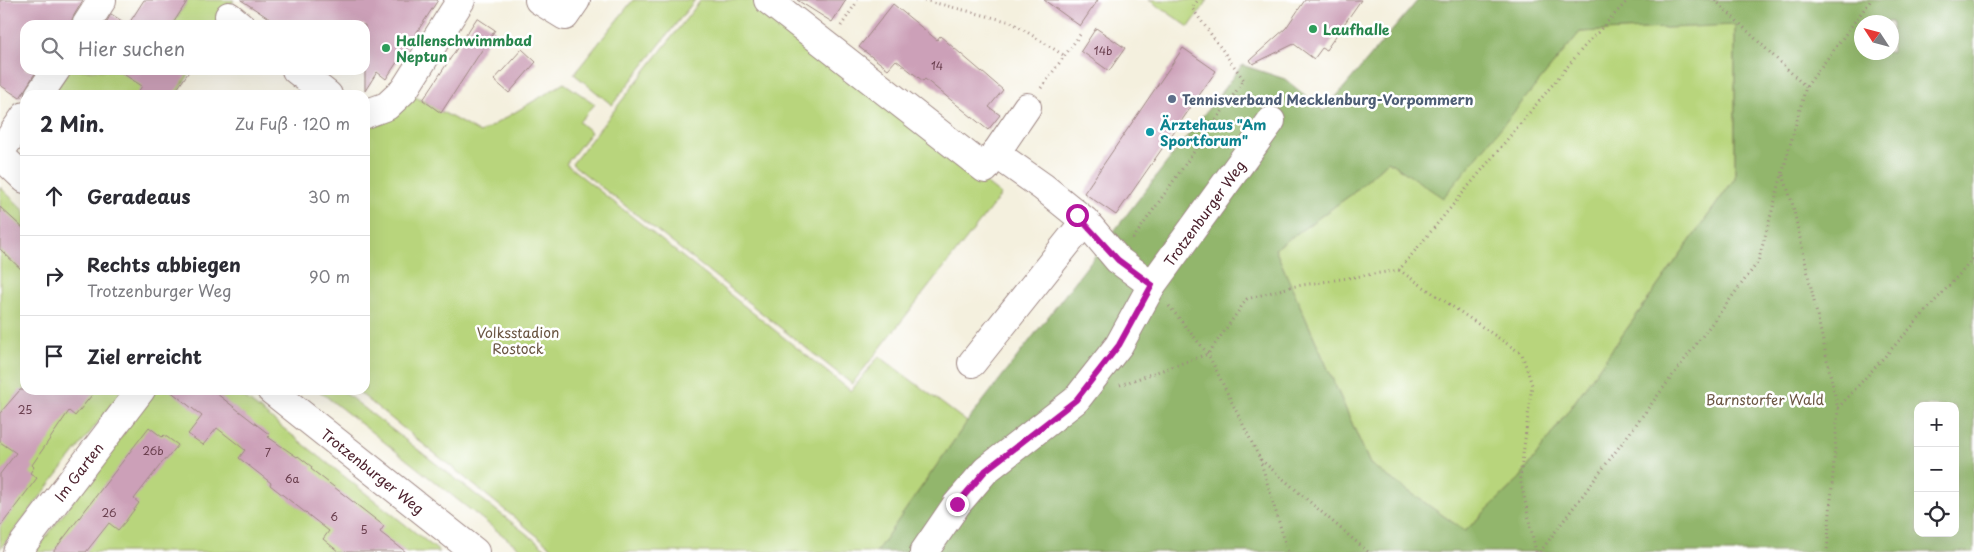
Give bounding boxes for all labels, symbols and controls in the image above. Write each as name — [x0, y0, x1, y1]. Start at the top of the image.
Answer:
north arrow — [1854, 15, 1899, 60]
place label: Laufhalle — [1323, 19, 1390, 40]
search box — [20, 20, 370, 75]
marker: Laufhalle — [1307, 23, 1319, 35]
place label: Hallenschwimmbad Neptun — [396, 30, 532, 67]
icon: search — [38, 34, 66, 62]
text: Hier suchen — [78, 34, 185, 62]
marker: Hallenschwimmbad Neptun — [380, 42, 392, 54]
house number: 14b — [1094, 42, 1112, 59]
house number: 14 — [931, 57, 943, 74]
place label: Tennisverband Mecklenburg-Vorpommern — [1182, 89, 1474, 110]
marker: Tennisverband Mecklenburg-Vorpommern — [1166, 93, 1178, 105]
text: 2 Min. — [40, 107, 104, 139]
text: Zu Fuß · 120 m — [235, 111, 350, 135]
place label: Ärztehaus "Am Sportforum" — [1160, 114, 1266, 151]
marker: Ärztehaus "Am Sportforum" — [1144, 126, 1156, 138]
street label: Trotzenburger Weg — [1158, 156, 1250, 271]
icon: ahead — [40, 182, 68, 210]
text: Geradeaus — [87, 182, 191, 210]
text: 30 m — [308, 184, 350, 208]
route start — [1066, 204, 1089, 227]
text: Rechts abbiegen — [87, 250, 241, 278]
icon: right — [40, 262, 68, 290]
text: 90 m — [309, 264, 350, 288]
text: Trotzenburger Weg — [87, 278, 232, 302]
park label: Volksstadion Rostock — [477, 322, 559, 359]
icon: arrive — [40, 342, 68, 370]
text: Ziel erreicht — [87, 342, 202, 370]
park label: Barnstorfer Wald — [1706, 389, 1825, 410]
house number: 25 — [18, 401, 32, 418]
map controls — [1914, 402, 1959, 537]
button: + — [1914, 402, 1959, 447]
street label: Trotzenburger Weg — [317, 423, 429, 518]
street label: Im Garten — [49, 438, 108, 506]
house number: 26b — [142, 442, 164, 459]
house number: 7 — [265, 444, 271, 461]
button: − — [1914, 447, 1959, 492]
house number: 6a — [285, 470, 299, 487]
button: locate — [1914, 492, 1959, 537]
route end — [946, 493, 969, 516]
house number: 26 — [101, 504, 117, 521]
house number: 6 — [330, 508, 338, 525]
house number: 5 — [360, 521, 368, 538]

